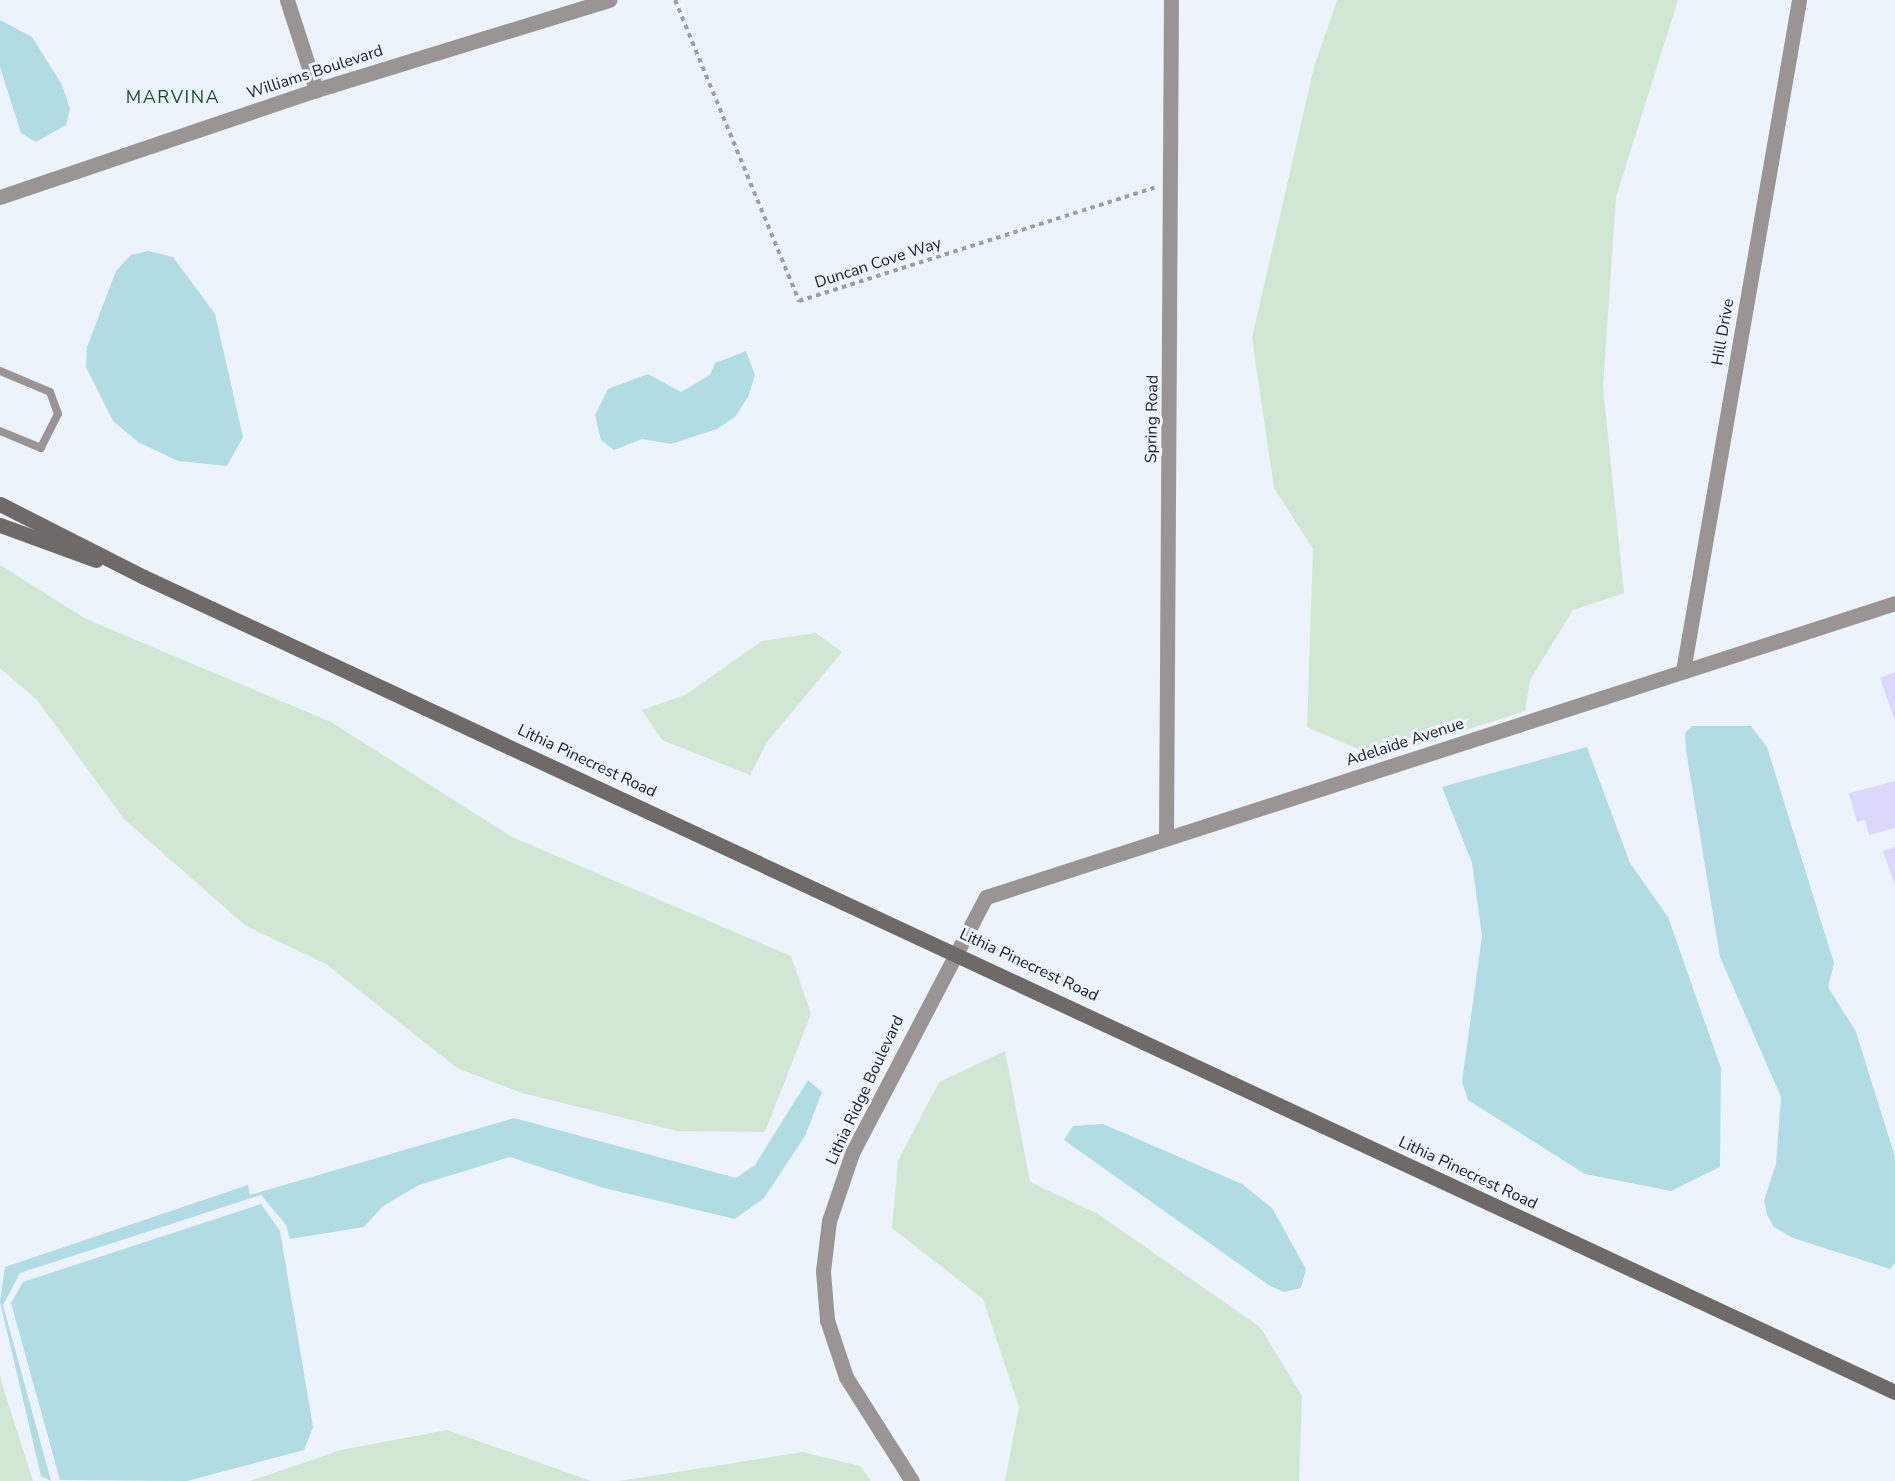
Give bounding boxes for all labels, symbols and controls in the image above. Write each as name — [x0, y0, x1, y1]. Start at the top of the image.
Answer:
street label: Williams Boulevard — [245, 41, 385, 103]
district label: MARVINA — [126, 86, 220, 108]
street label: Duncan Cove Way — [812, 233, 944, 293]
street label: Hill Drive — [1708, 297, 1738, 367]
street label: Spring Road — [1142, 375, 1162, 463]
street label: Adelaide Avenue — [1344, 714, 1466, 770]
street label: Lithia Pinecrest Road — [515, 720, 659, 802]
street label: Lithia Pinecrest Road — [957, 924, 1101, 1006]
street label: Lithia Ridge Boulevard — [822, 1012, 908, 1168]
street label: Lithia Pinecrest Road — [1396, 1132, 1540, 1214]

